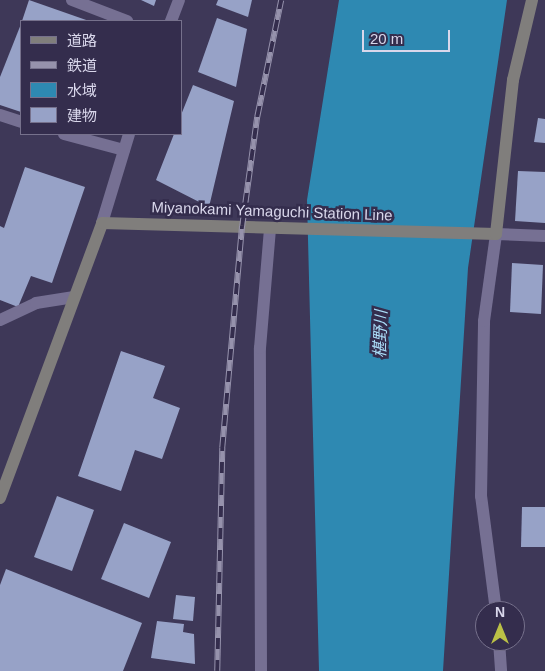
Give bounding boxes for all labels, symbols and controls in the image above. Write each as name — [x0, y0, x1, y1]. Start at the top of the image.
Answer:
legend — [20, 20, 182, 135]
scale bar — [365, 20, 452, 52]
text: 20 m — [370, 30, 403, 47]
text: 道路 — [67, 32, 97, 49]
text: 鉄道 — [67, 57, 97, 74]
text: 水域 — [67, 82, 97, 99]
text: 建物 — [67, 107, 97, 124]
street label: Miyanokami Yamaguchi Station Line — [151, 198, 393, 224]
water label: 椹野川 — [371, 310, 391, 358]
north arrow — [475, 601, 525, 651]
text: N — [495, 604, 505, 620]

